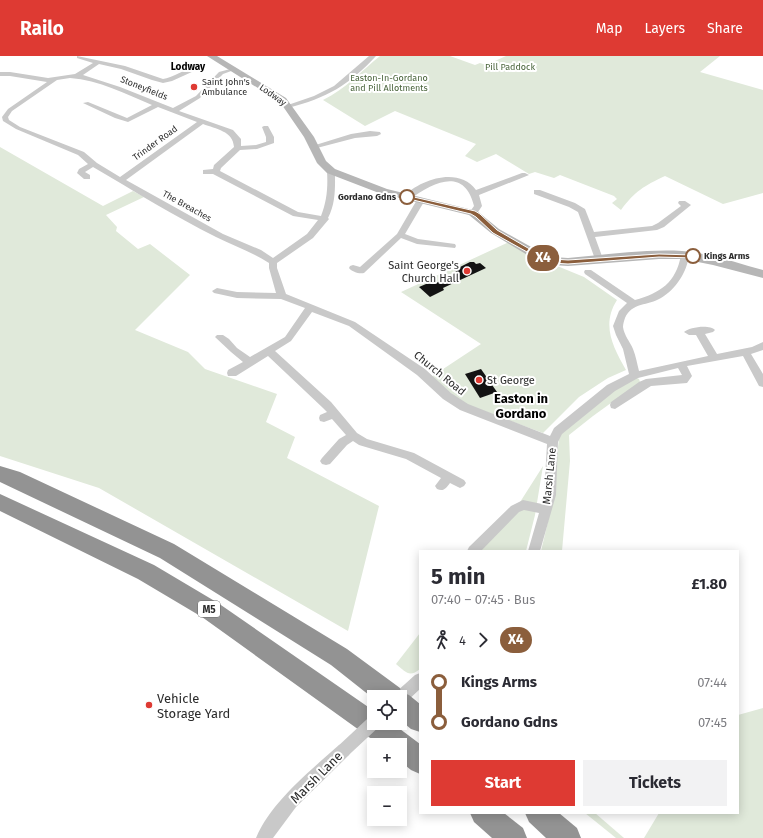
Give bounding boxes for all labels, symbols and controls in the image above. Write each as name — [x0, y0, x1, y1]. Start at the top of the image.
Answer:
text: Railo — [20, 17, 64, 40]
text: Map — [596, 20, 622, 37]
text: Layers — [644, 20, 685, 37]
text: Share — [707, 20, 743, 37]
district label: Lodway — [171, 61, 206, 73]
park label: Pill Paddock — [485, 62, 535, 72]
park label: Easton-In-Gordano and Pill Allotments — [350, 73, 428, 93]
street label: Stoneyfields — [119, 74, 169, 102]
place label: Saint John's Ambulance — [202, 77, 250, 97]
marker: Saint John's Ambulance — [189, 82, 199, 92]
street label: Lodway — [258, 82, 289, 108]
street label: Trinder Road — [131, 124, 179, 162]
street label: The Breaches — [161, 188, 213, 224]
marker: Gordano Gdns — [399, 189, 415, 205]
place label: Gordano Gdns — [338, 192, 397, 202]
line badge: X4 — [525, 245, 561, 271]
marker: Kings Arms — [685, 248, 701, 264]
text: X4 — [535, 249, 551, 266]
place label: Kings Arms — [704, 251, 750, 261]
place label: Saint George's Church Hall — [388, 259, 459, 285]
marker: Saint George's Church Hall — [462, 266, 472, 276]
street label: Church Road — [411, 349, 468, 398]
place label: St George — [487, 374, 535, 387]
marker: St George — [474, 375, 484, 385]
district label: Easton in Gordano — [494, 391, 548, 421]
street label: Marsh Lane — [540, 447, 559, 505]
text: 5 min — [431, 563, 486, 590]
text: £1.80 — [691, 575, 727, 593]
text: 07:40 – 07:45 · Bus — [431, 592, 535, 607]
road number: M5 — [198, 601, 220, 617]
icon: walk — [431, 629, 453, 651]
icon: forward — [472, 629, 494, 651]
text: X4 — [508, 631, 524, 648]
text: 4 — [459, 633, 466, 648]
text: Kings Arms — [461, 673, 537, 691]
text: 07:44 — [697, 675, 727, 690]
map controls — [367, 690, 407, 826]
button: locate — [367, 690, 407, 730]
place label: Vehicle Storage Yard — [157, 691, 230, 721]
marker: Vehicle Storage Yard — [144, 700, 154, 710]
text: Gordano Gdns — [461, 713, 558, 731]
text: 07:45 — [698, 715, 727, 730]
button: + — [367, 738, 407, 778]
street label: Marsh Lane — [287, 748, 345, 806]
button: Start — [431, 760, 575, 806]
button: Tickets — [583, 760, 727, 806]
button: − — [367, 786, 407, 826]

